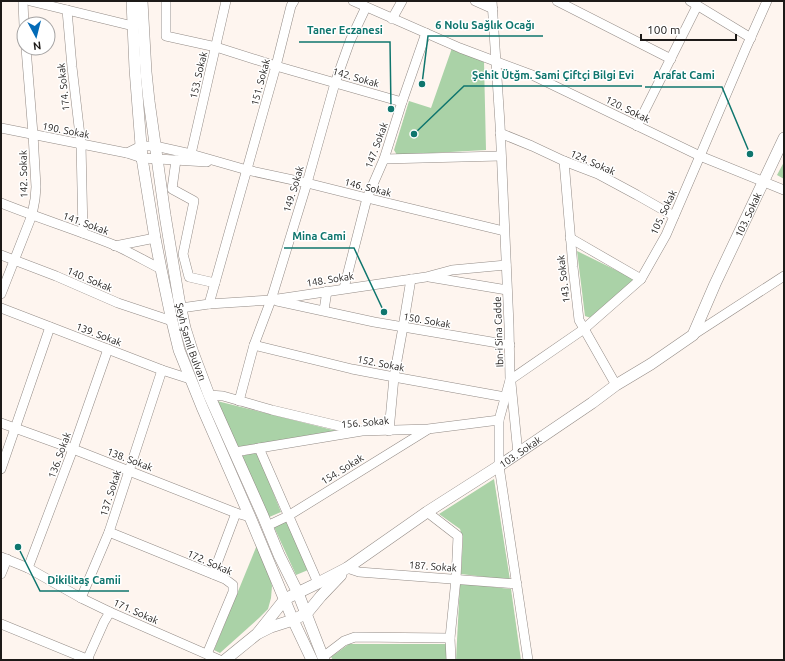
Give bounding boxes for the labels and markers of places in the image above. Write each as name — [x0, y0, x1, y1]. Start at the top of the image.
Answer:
callout: 6 Nolu Sağlık Ocağı — [428, 13, 543, 36]
callout: Taner Eczanesi — [299, 19, 390, 42]
callout: Şehit Ütğm. Sami Çiftçi Bilgi Evi — [464, 63, 642, 86]
callout: Arafat Cami — [645, 64, 722, 87]
callout: Mina Cami — [284, 225, 354, 248]
callout: Dikilitaş Camii — [40, 568, 129, 591]

